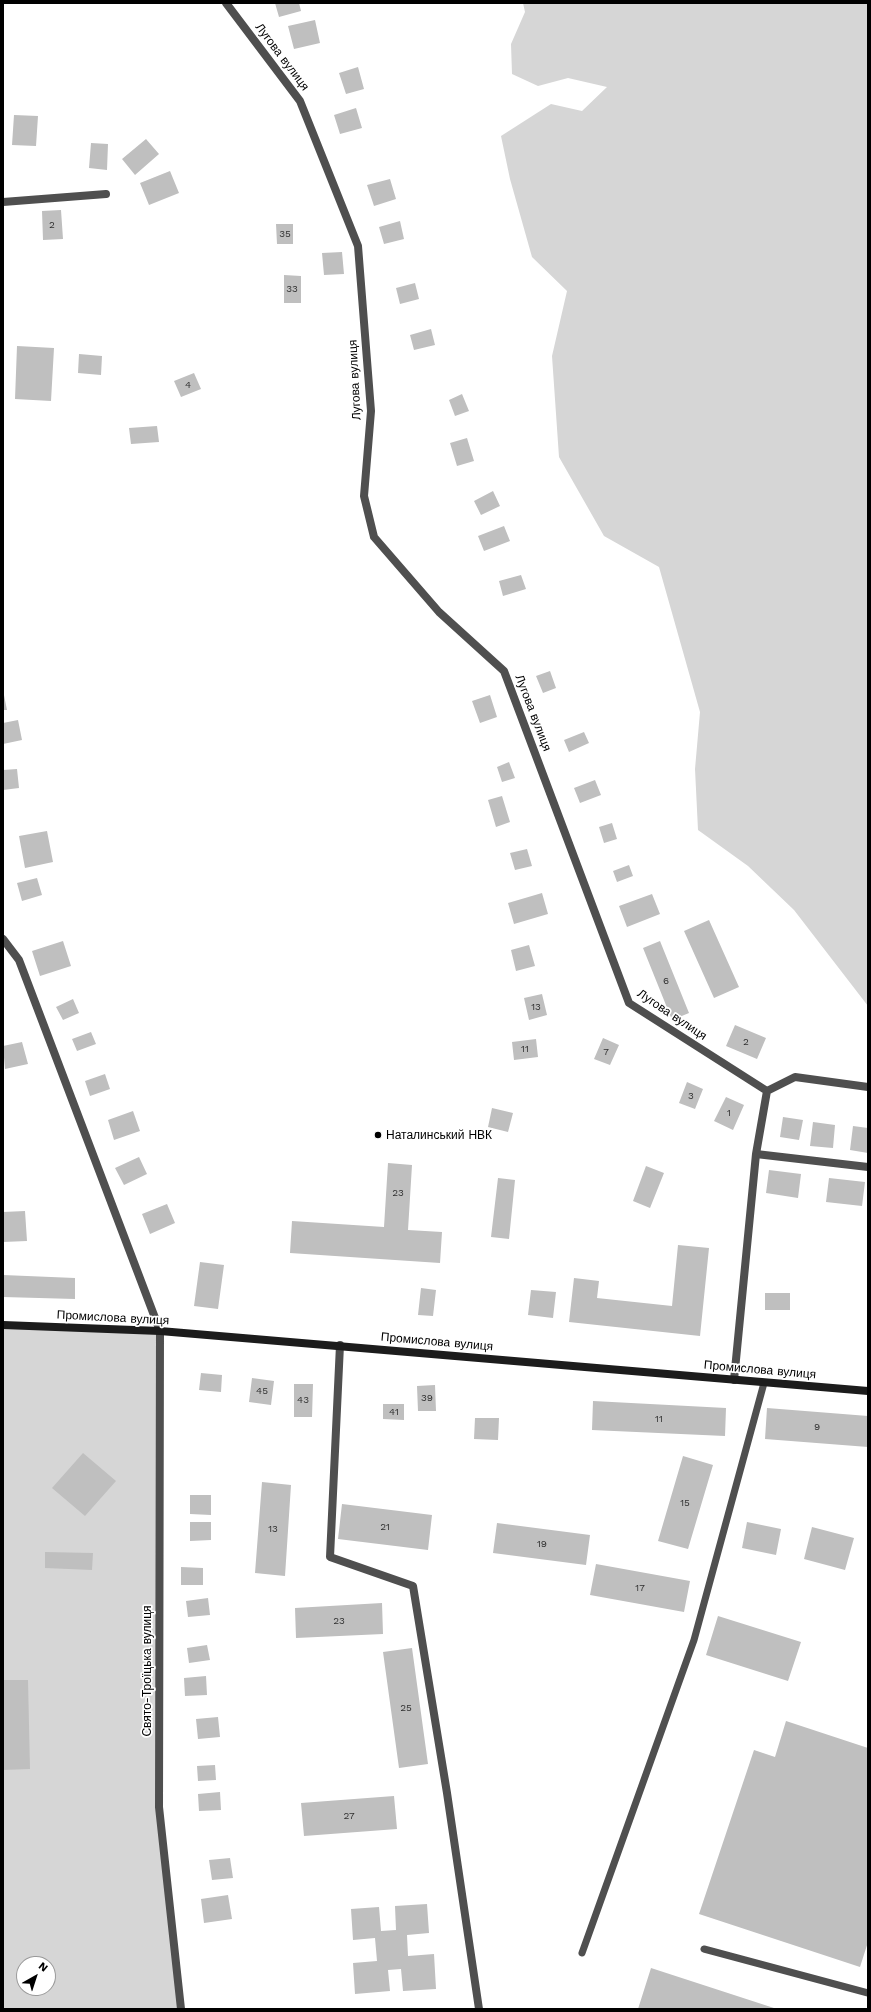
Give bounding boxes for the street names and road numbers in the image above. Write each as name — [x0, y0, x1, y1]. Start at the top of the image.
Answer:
street label: Лугова вулиця — [252, 20, 312, 94]
street label: Лугова вулиця — [346, 339, 364, 421]
street label: Лугова вулиця — [512, 673, 554, 753]
street label: Лугова вулиця — [635, 986, 709, 1044]
street label: Промислова вулиця — [56, 1308, 170, 1328]
street label: Промислова вулиця — [380, 1330, 494, 1354]
street label: Промислова вулиця — [703, 1358, 817, 1382]
street label: Свято-Троїцька вулиця — [140, 1605, 154, 1737]

